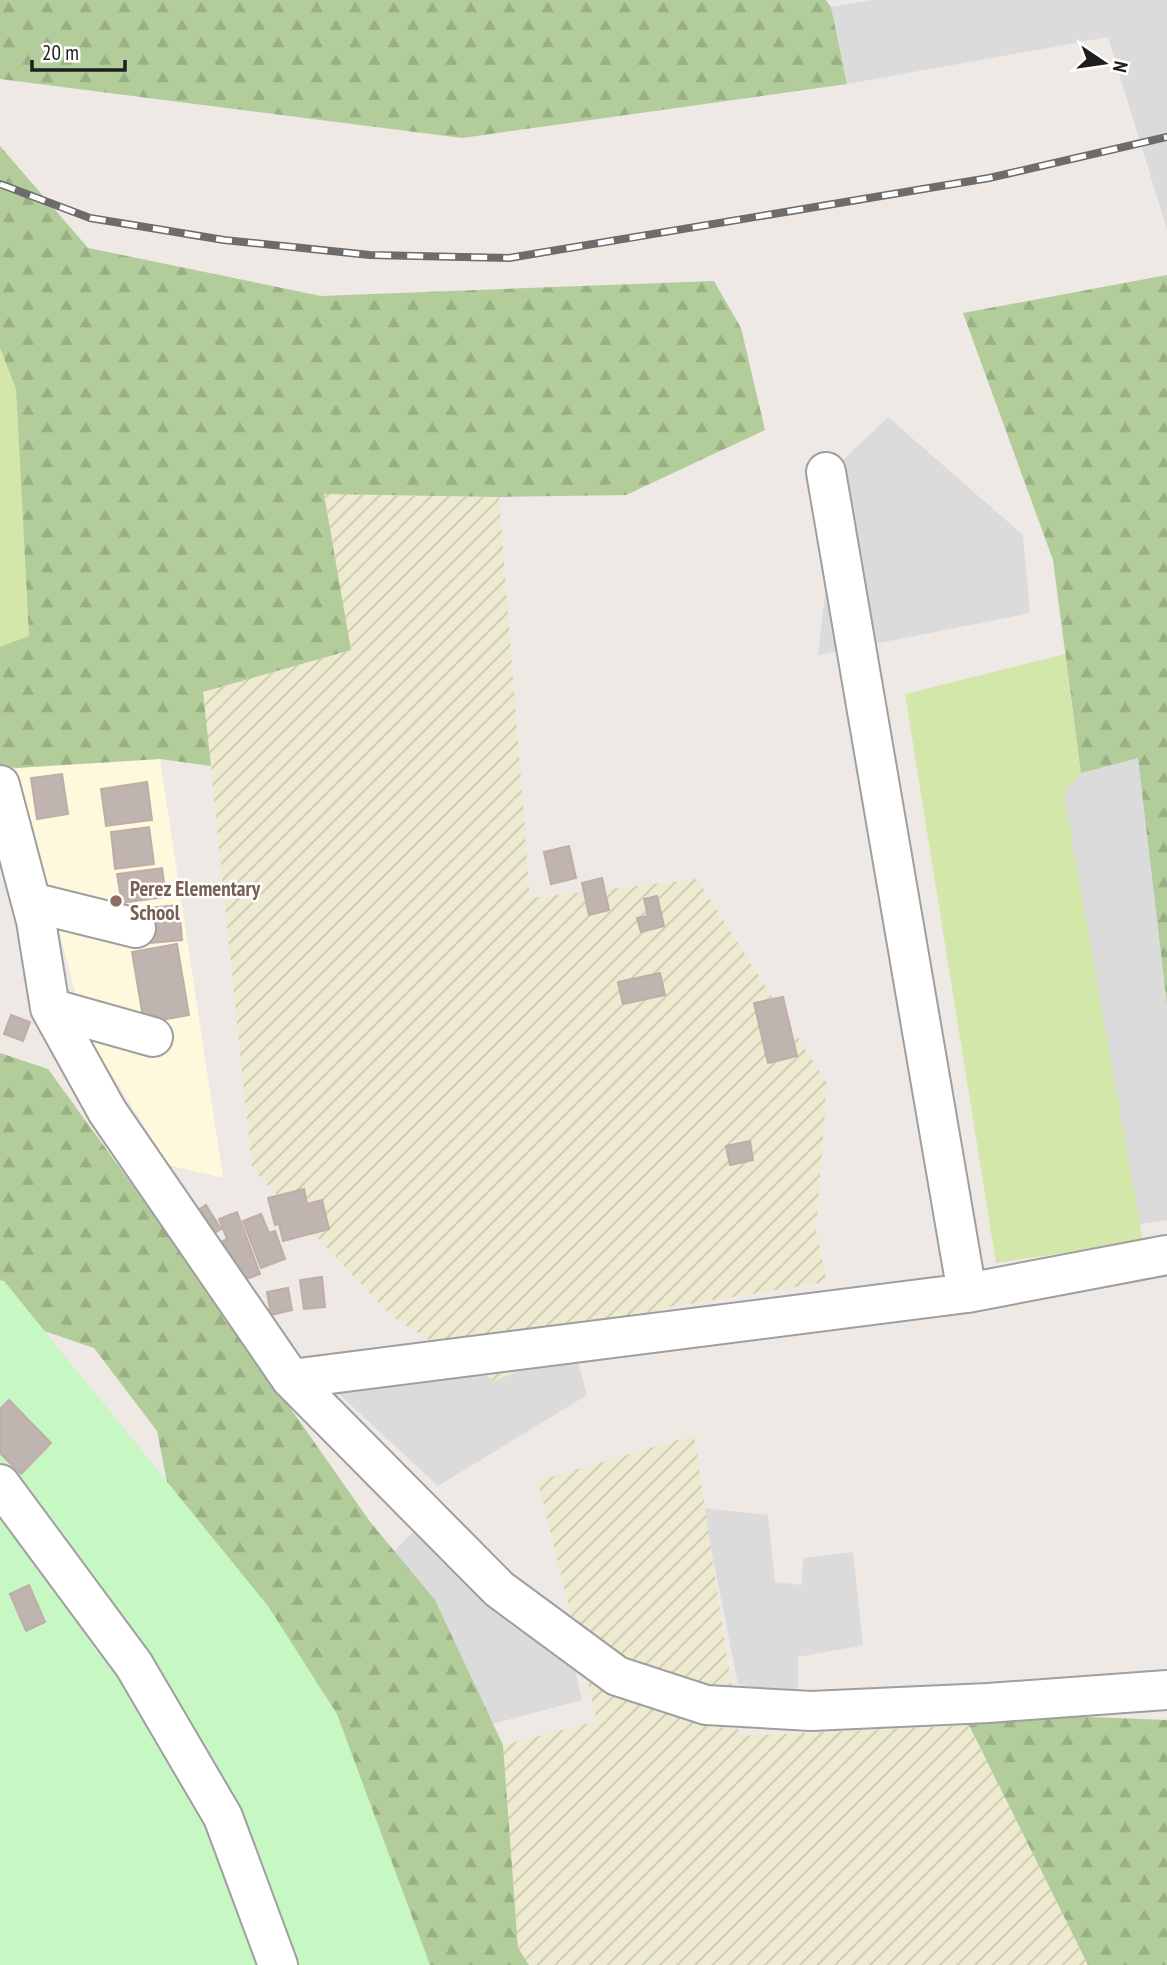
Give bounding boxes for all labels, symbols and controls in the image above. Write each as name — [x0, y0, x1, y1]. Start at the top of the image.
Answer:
scale bar — [32, 28, 124, 72]
north arrow — [1069, 28, 1139, 98]
text: 20 m — [42, 39, 79, 66]
text: N — [1108, 59, 1133, 75]
place label: Perez Elementary School — [130, 875, 261, 926]
marker: Perez Elementary School — [108, 893, 124, 909]

